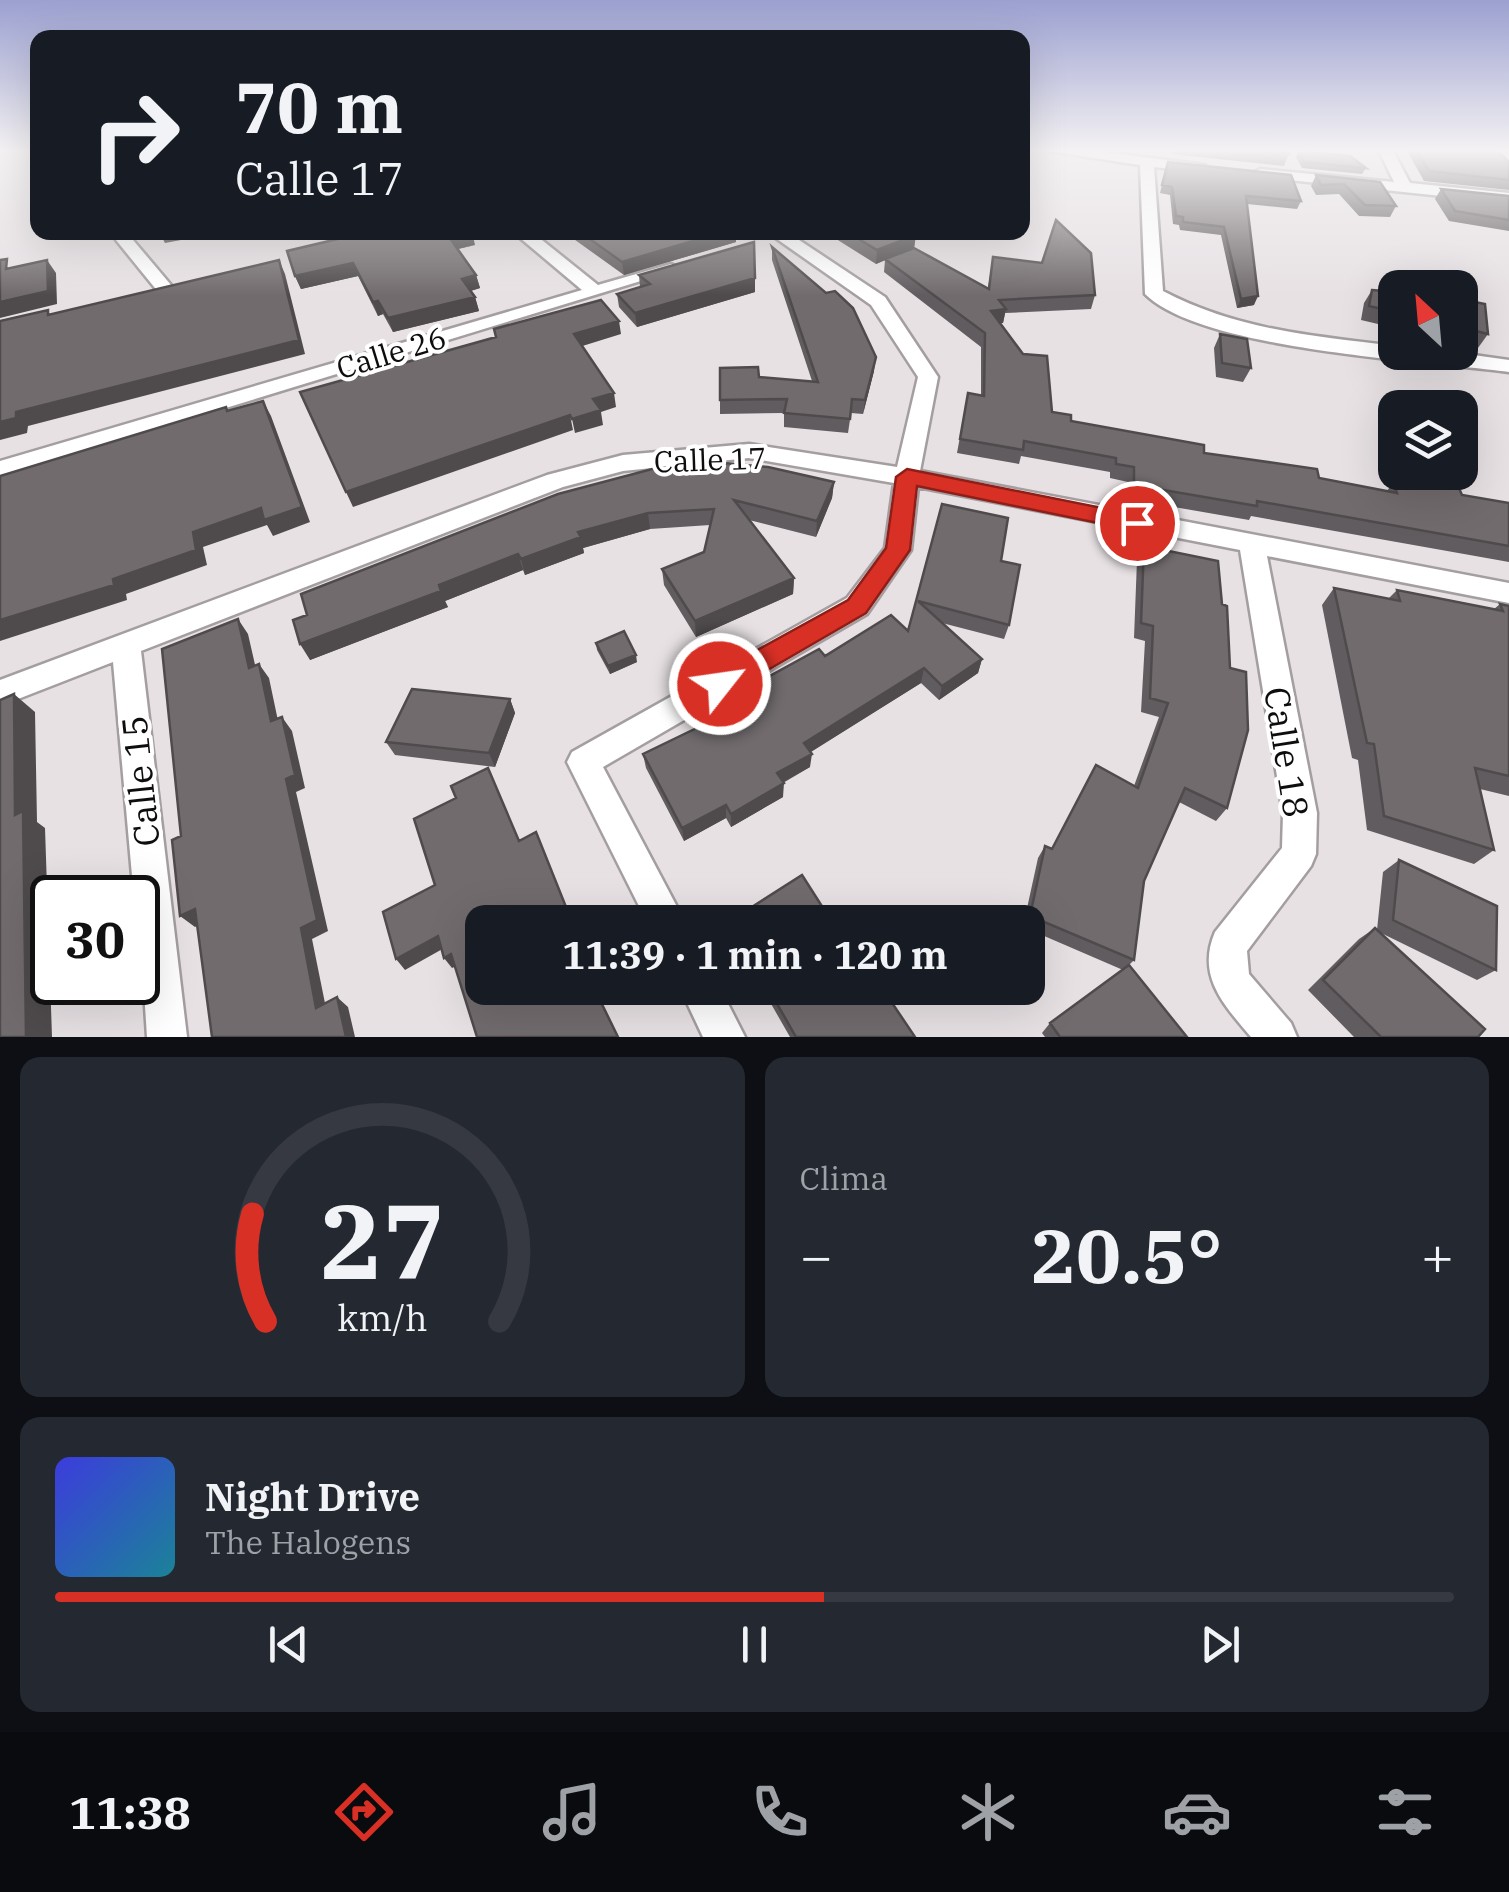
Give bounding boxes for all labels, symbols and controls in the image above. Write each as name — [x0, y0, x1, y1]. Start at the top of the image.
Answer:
text: 70 m — [235, 61, 403, 152]
icon: right — [70, 70, 200, 200]
text: Calle 17 — [235, 149, 404, 207]
north arrow — [1378, 270, 1478, 370]
map controls — [1378, 270, 1478, 490]
street label: Calle 26 — [331, 317, 451, 387]
button: layers — [1378, 390, 1478, 490]
street label: Calle 17 — [653, 438, 767, 480]
pin — [1095, 481, 1180, 566]
icon: arrive — [1110, 496, 1165, 551]
position arrow — [668, 632, 772, 736]
street label: Calle 18 — [1254, 684, 1320, 820]
street label: Calle 15 — [110, 713, 170, 849]
speed limit sign: 30 — [30, 875, 160, 1005]
text: 11:39 · 1 min · 120 m — [562, 930, 948, 979]
text: Clima — [800, 1157, 888, 1199]
text: 27 — [320, 1172, 445, 1308]
text: 20.5° — [1031, 1206, 1222, 1304]
text: − — [800, 1220, 833, 1291]
text: + — [1421, 1220, 1454, 1291]
text: km/h — [337, 1294, 427, 1341]
text: Night Drive — [205, 1472, 420, 1521]
text: The Halogens — [205, 1521, 411, 1563]
icon: previous — [261, 1617, 316, 1672]
icon: pause — [727, 1617, 782, 1672]
icon: next — [1193, 1617, 1248, 1672]
icon: directions — [329, 1777, 399, 1847]
icon: music — [537, 1777, 607, 1847]
icon: phone — [745, 1777, 815, 1847]
icon: climate — [953, 1777, 1023, 1847]
icon: car — [1162, 1777, 1232, 1847]
icon: filters — [1370, 1777, 1440, 1847]
text: 11:38 — [69, 1783, 191, 1841]

